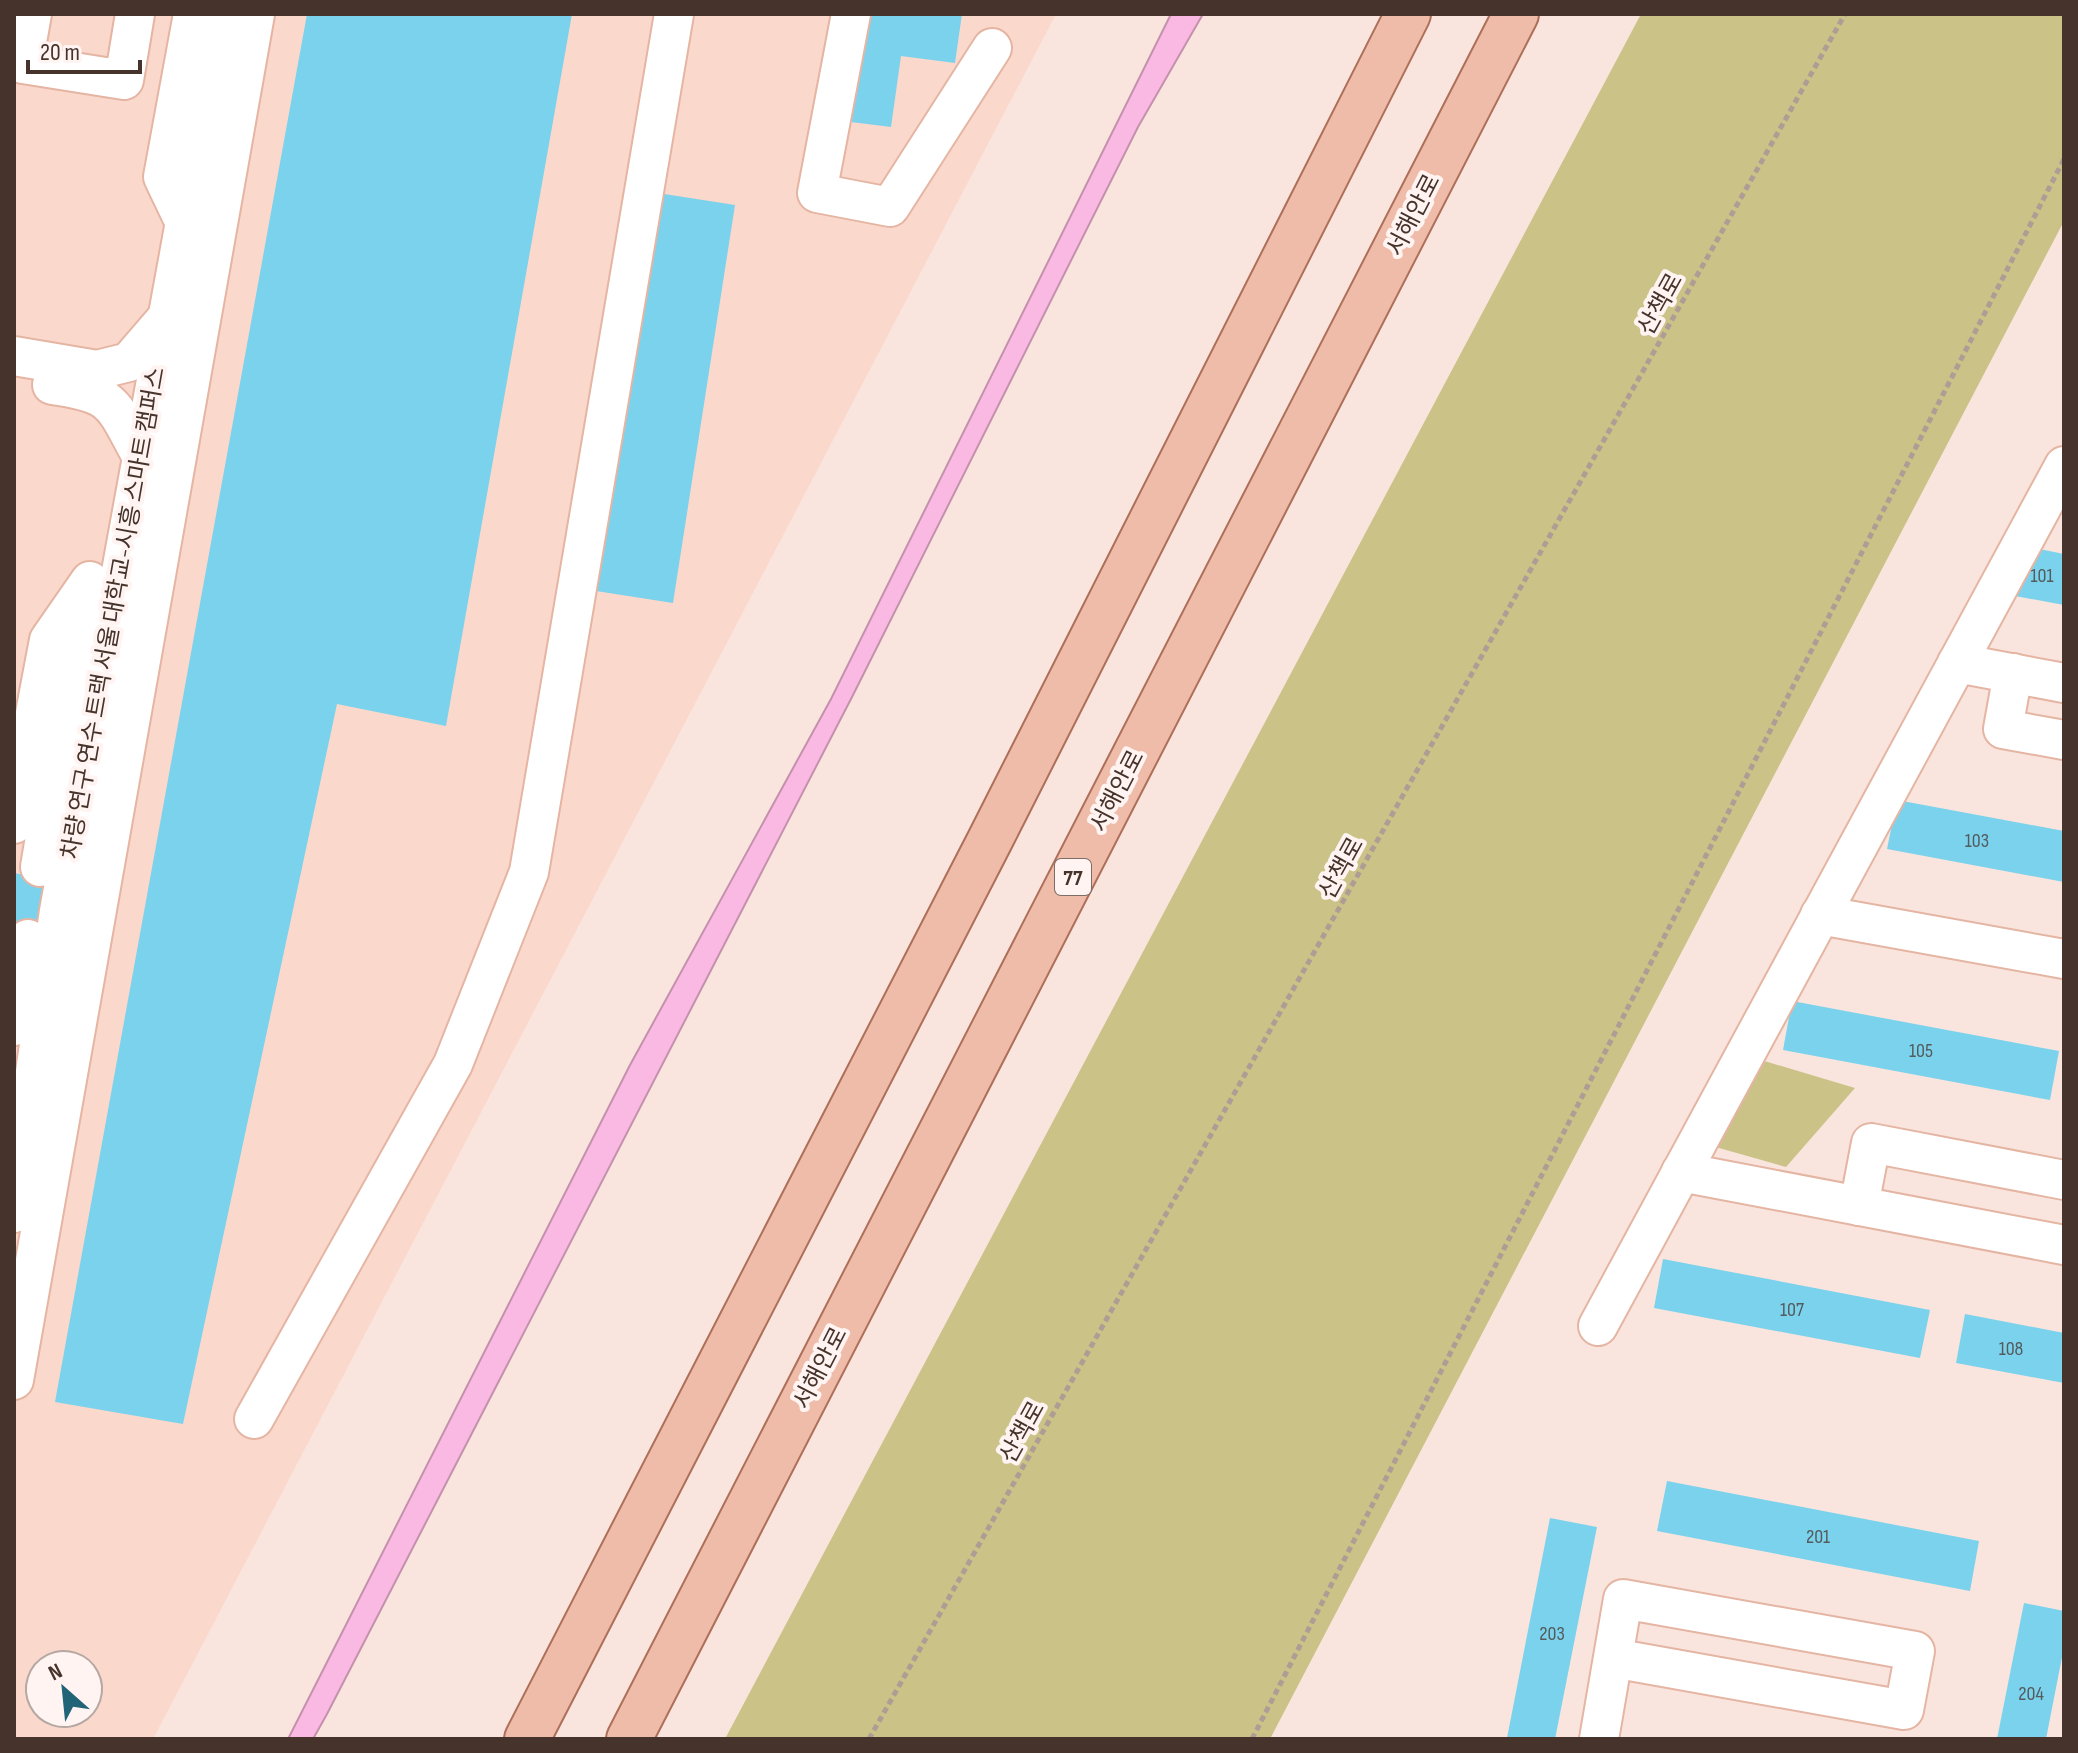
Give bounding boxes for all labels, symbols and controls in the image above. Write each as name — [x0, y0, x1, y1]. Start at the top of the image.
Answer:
scale bar — [28, 24, 140, 74]
text: 20 m — [40, 38, 80, 67]
street label: 서해안로 — [1380, 169, 1446, 261]
street label: 산책로 — [1632, 268, 1689, 340]
street label: 차량 연구 연수 트랙 서울 대학교-시흥 스마트 캠퍼스 — [56, 365, 171, 861]
house number: 101 — [2031, 564, 2053, 588]
street label: 서해안로 — [1084, 745, 1150, 837]
house number: 103 — [1965, 829, 1989, 853]
street label: 산책로 — [1313, 832, 1370, 904]
road number: 77 — [1055, 859, 1091, 895]
house number: 105 — [1909, 1039, 1933, 1063]
house number: 107 — [1780, 1298, 1804, 1322]
street label: 서해안로 — [787, 1322, 853, 1414]
house number: 108 — [1999, 1337, 2023, 1361]
street label: 산책로 — [994, 1396, 1051, 1468]
house number: 201 — [1806, 1525, 1830, 1549]
house number: 203 — [1539, 1622, 1565, 1646]
north arrow — [24, 1649, 104, 1729]
text: N — [44, 1658, 67, 1687]
house number: 204 — [2018, 1682, 2044, 1706]

